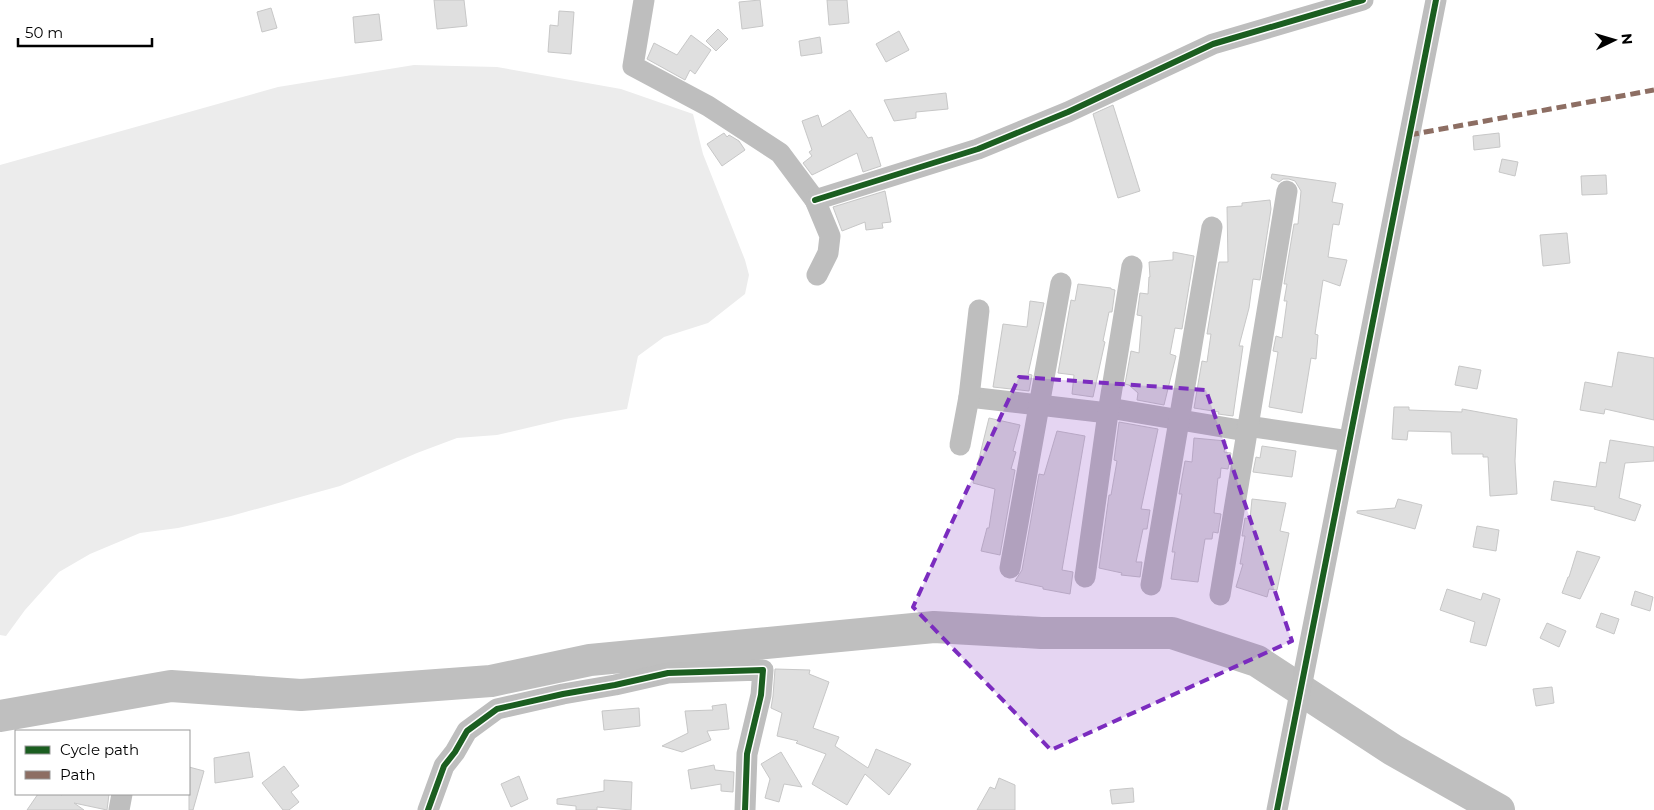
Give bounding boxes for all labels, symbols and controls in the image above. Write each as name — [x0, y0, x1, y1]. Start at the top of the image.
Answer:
scale bar — [18, 15, 151, 47]
north arrow — [1589, 15, 1639, 65]
text: 50 m — [25, 23, 63, 42]
text: N — [1617, 32, 1636, 45]
legend — [15, 730, 190, 795]
text: Cycle path — [60, 740, 139, 759]
text: Path — [60, 765, 96, 784]

